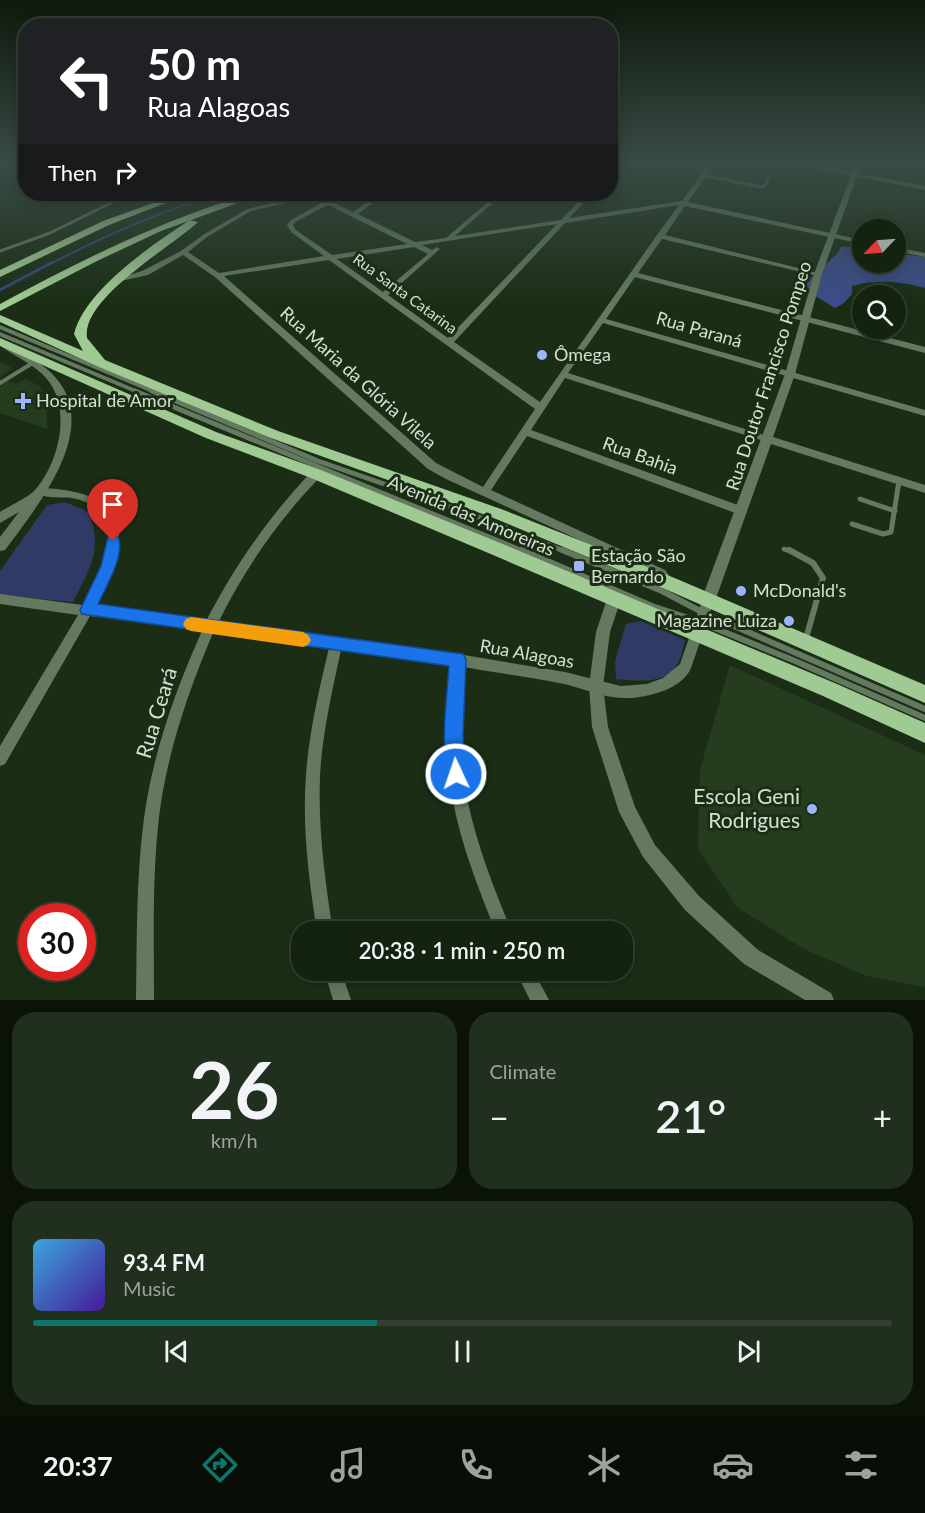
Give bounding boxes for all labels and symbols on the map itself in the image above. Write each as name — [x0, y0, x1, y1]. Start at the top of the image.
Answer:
north arrow — [852, 219, 906, 273]
street label: Rua Santa Catarina — [350, 249, 461, 337]
street label: Rua Doutor Francisco Pompeo — [721, 258, 816, 493]
street label: Rua Maria da Glória Vilela — [276, 301, 441, 453]
street label: Rua Paraná — [654, 306, 745, 352]
place label: Ômega — [554, 343, 611, 365]
marker: Ômega — [535, 348, 549, 362]
place label: Hospital de Amor — [36, 389, 174, 411]
marker: Hospital de Amor — [14, 392, 32, 410]
street label: Rua Bahia — [600, 431, 681, 479]
street label: Avenida das Amoreiras — [385, 470, 558, 560]
pin — [87, 479, 138, 541]
place label: Estação São Bernardo — [591, 544, 686, 587]
marker: Estação São Bernardo — [572, 559, 586, 573]
place label: McDonald's — [753, 579, 847, 601]
marker: McDonald's — [734, 584, 748, 598]
place label: Magazine Luiza — [657, 609, 777, 631]
marker: Magazine Luiza — [782, 614, 796, 628]
street label: Rua Alagoas — [478, 634, 576, 672]
street label: Rua Ceará — [130, 664, 181, 761]
position arrow — [424, 742, 488, 806]
place label: Escola Geni Rodrigues — [693, 783, 800, 832]
marker: Escola Geni Rodrigues — [805, 802, 819, 816]
speed limit sign: 30 — [18, 903, 96, 981]

